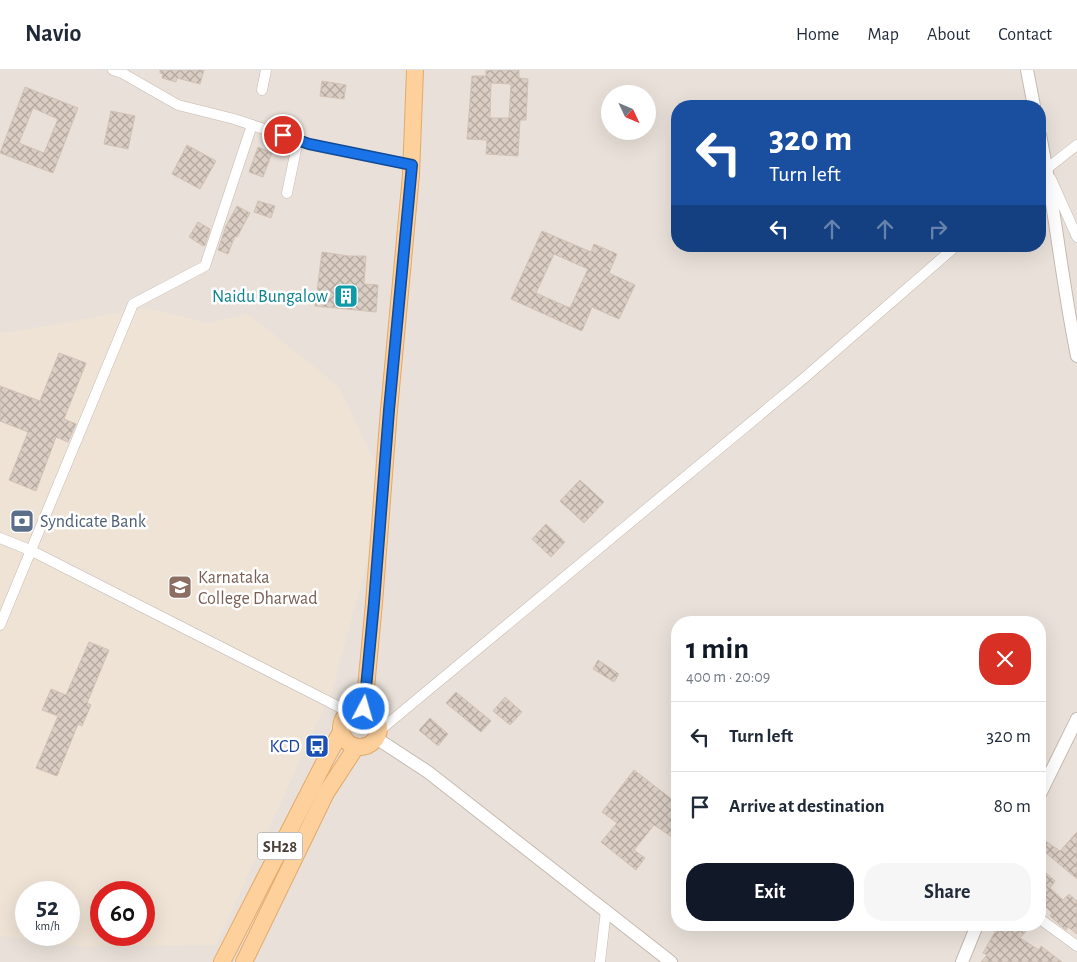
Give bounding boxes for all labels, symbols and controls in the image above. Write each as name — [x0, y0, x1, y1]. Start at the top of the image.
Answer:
text: Navio — [25, 22, 81, 46]
text: Home — [796, 26, 839, 44]
text: Map — [867, 26, 899, 44]
text: About — [927, 26, 970, 44]
text: Contact — [998, 26, 1052, 44]
north arrow — [601, 85, 656, 140]
map controls — [601, 85, 656, 140]
pin — [262, 114, 304, 156]
icon: left — [686, 120, 751, 185]
icon: arrive — [269, 121, 297, 149]
text: 320 m — [769, 122, 852, 157]
text: Turn left — [769, 163, 841, 185]
icon: left — [765, 215, 793, 243]
icon: ahead — [818, 215, 846, 243]
icon: ahead — [871, 215, 899, 243]
icon: right — [924, 215, 952, 243]
building icon: Naidu Bungalow — [333, 283, 359, 309]
place label: Naidu Bungalow — [212, 288, 328, 306]
bank icon: Syndicate Bank — [9, 508, 35, 534]
place label: Syndicate Bank — [40, 513, 147, 531]
place label: Karnataka College Dharwad — [198, 569, 318, 608]
school or university icon: Karnataka College Dharwad — [167, 574, 193, 600]
button: close — [979, 633, 1031, 685]
text: 1 min — [686, 634, 749, 664]
text: 400 m · 20:09 — [686, 669, 770, 685]
position arrow — [337, 682, 389, 734]
icon: left — [686, 723, 714, 751]
text: Turn left — [729, 727, 793, 746]
text: 320 m — [986, 727, 1031, 746]
bus stop icon: KCD — [304, 733, 330, 759]
place label: KCD — [270, 738, 300, 756]
icon: arrive — [686, 793, 714, 821]
text: Arrive at destination — [729, 797, 885, 816]
text: 80 m — [994, 797, 1031, 816]
road number: SH28 — [258, 832, 302, 859]
button: Exit — [686, 863, 854, 921]
button: Share — [864, 863, 1031, 921]
speed limit sign: 60 — [90, 881, 155, 946]
text: 52 — [36, 895, 59, 920]
text: km/h — [35, 920, 60, 932]

